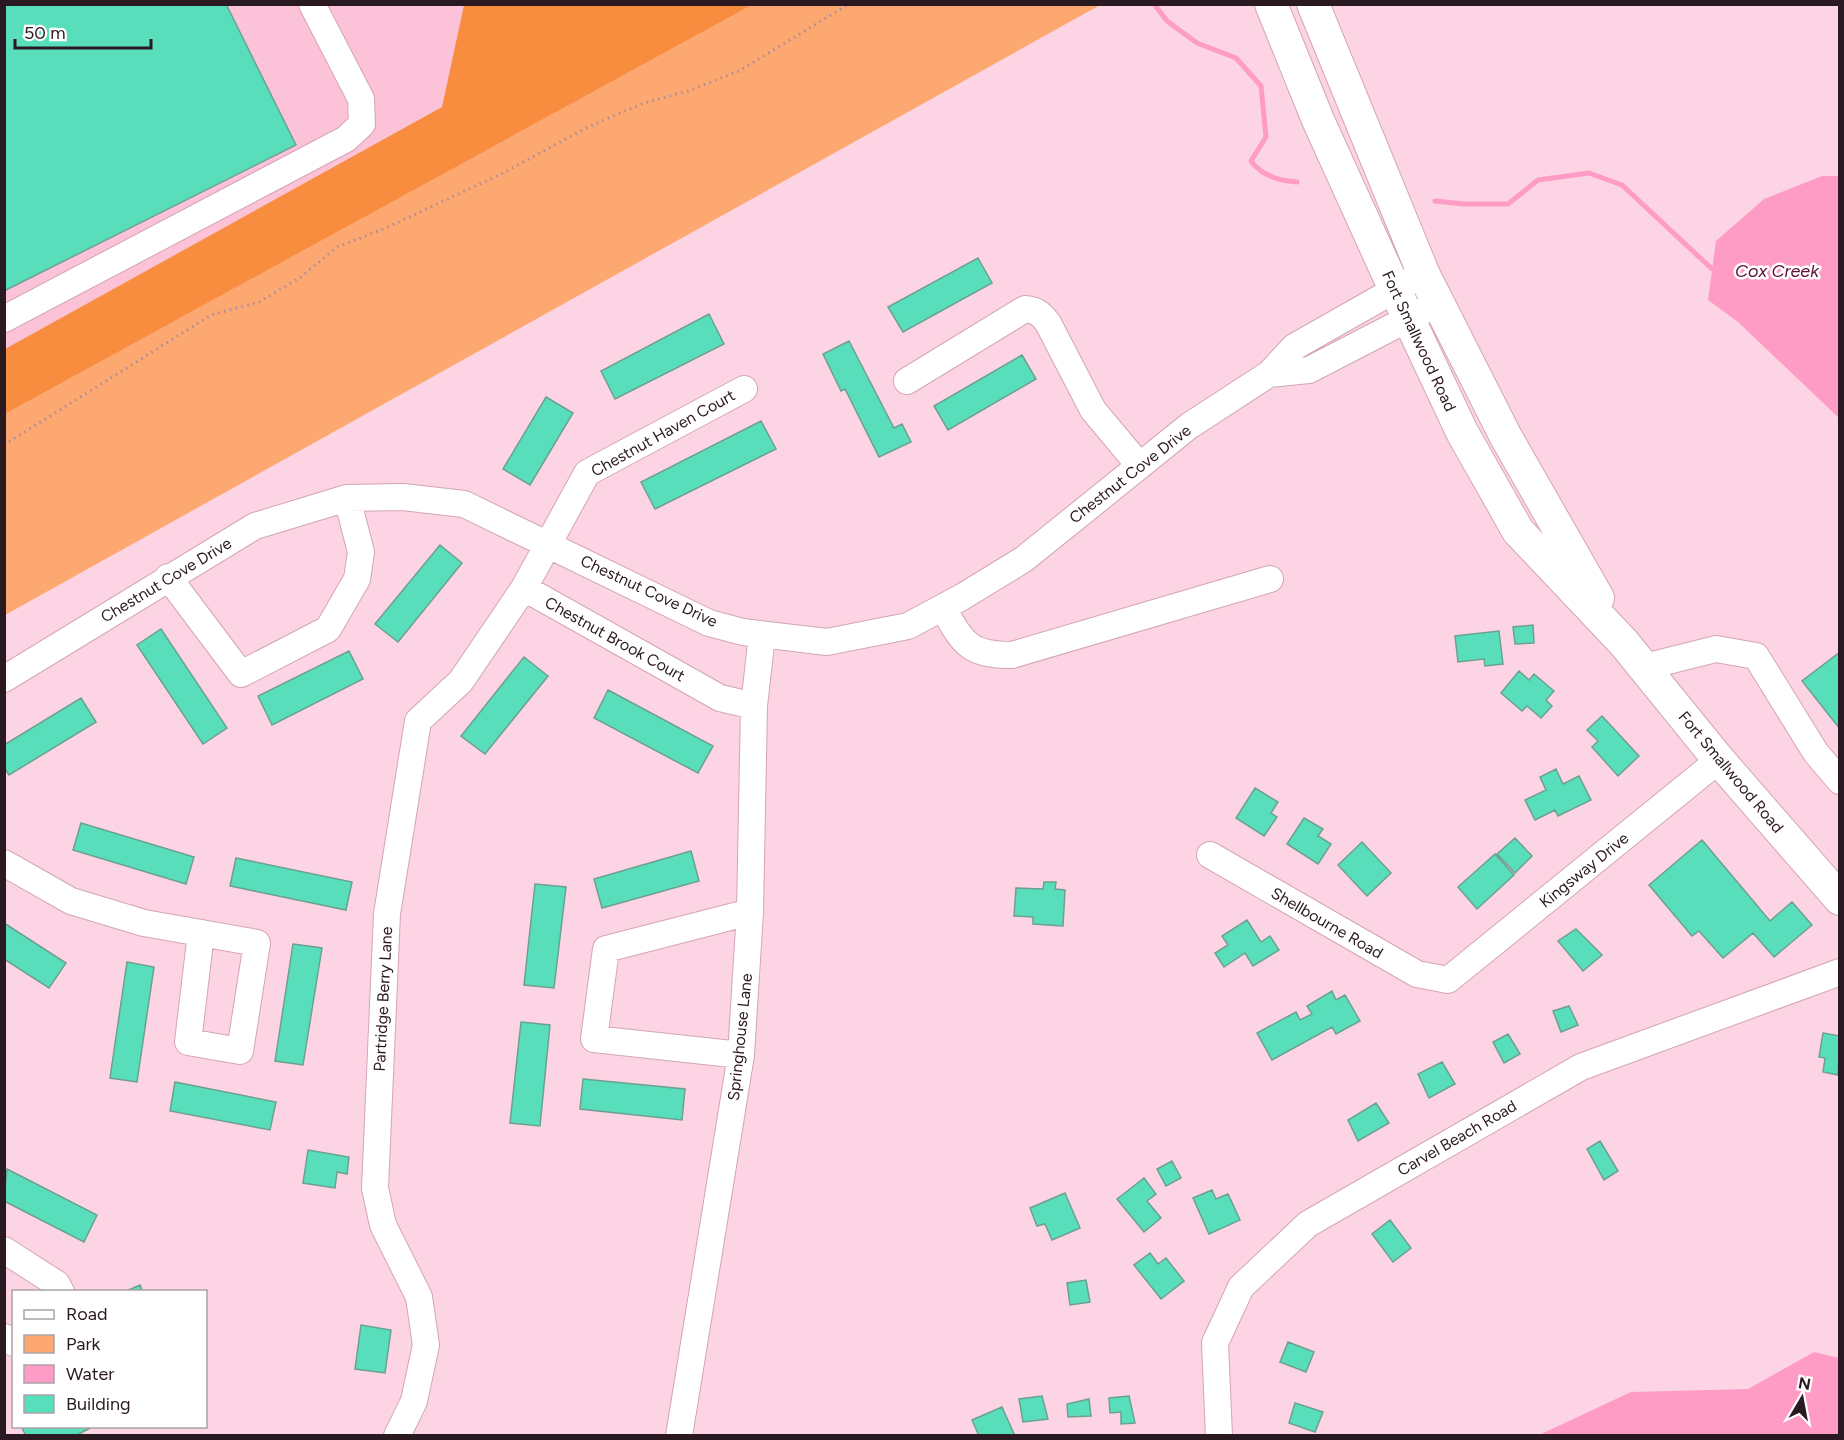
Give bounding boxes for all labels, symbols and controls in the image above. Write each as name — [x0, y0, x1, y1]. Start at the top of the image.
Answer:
scale bar — [15, 12, 152, 50]
text: 50 m — [24, 22, 66, 44]
water label: Cox Creek — [1735, 260, 1820, 282]
street label: Fort Smallwood Road — [1378, 268, 1460, 414]
street label: Chestnut Haven Court — [588, 386, 738, 480]
street label: Chestnut Cove Drive — [1065, 420, 1195, 527]
street label: Chestnut Cove Drive — [97, 533, 235, 627]
street label: Chestnut Cove Drive — [577, 551, 721, 631]
street label: Chestnut Brook Court — [542, 593, 688, 685]
street label: Fort Smallwood Road — [1675, 707, 1787, 837]
street label: Kingsway Drive — [1536, 828, 1633, 912]
street label: Shellbourne Road — [1268, 883, 1386, 963]
street label: Partridge Berry Lane — [370, 926, 396, 1072]
street label: Springhouse Lane — [724, 972, 756, 1102]
street label: Carvel Beach Road — [1394, 1096, 1520, 1180]
legend — [12, 1290, 207, 1428]
text: Road — [66, 1303, 107, 1325]
text: Park — [66, 1333, 101, 1355]
text: Water — [66, 1363, 114, 1385]
north arrow — [1772, 1368, 1832, 1428]
text: N — [1797, 1373, 1812, 1394]
text: Building — [66, 1393, 131, 1415]

